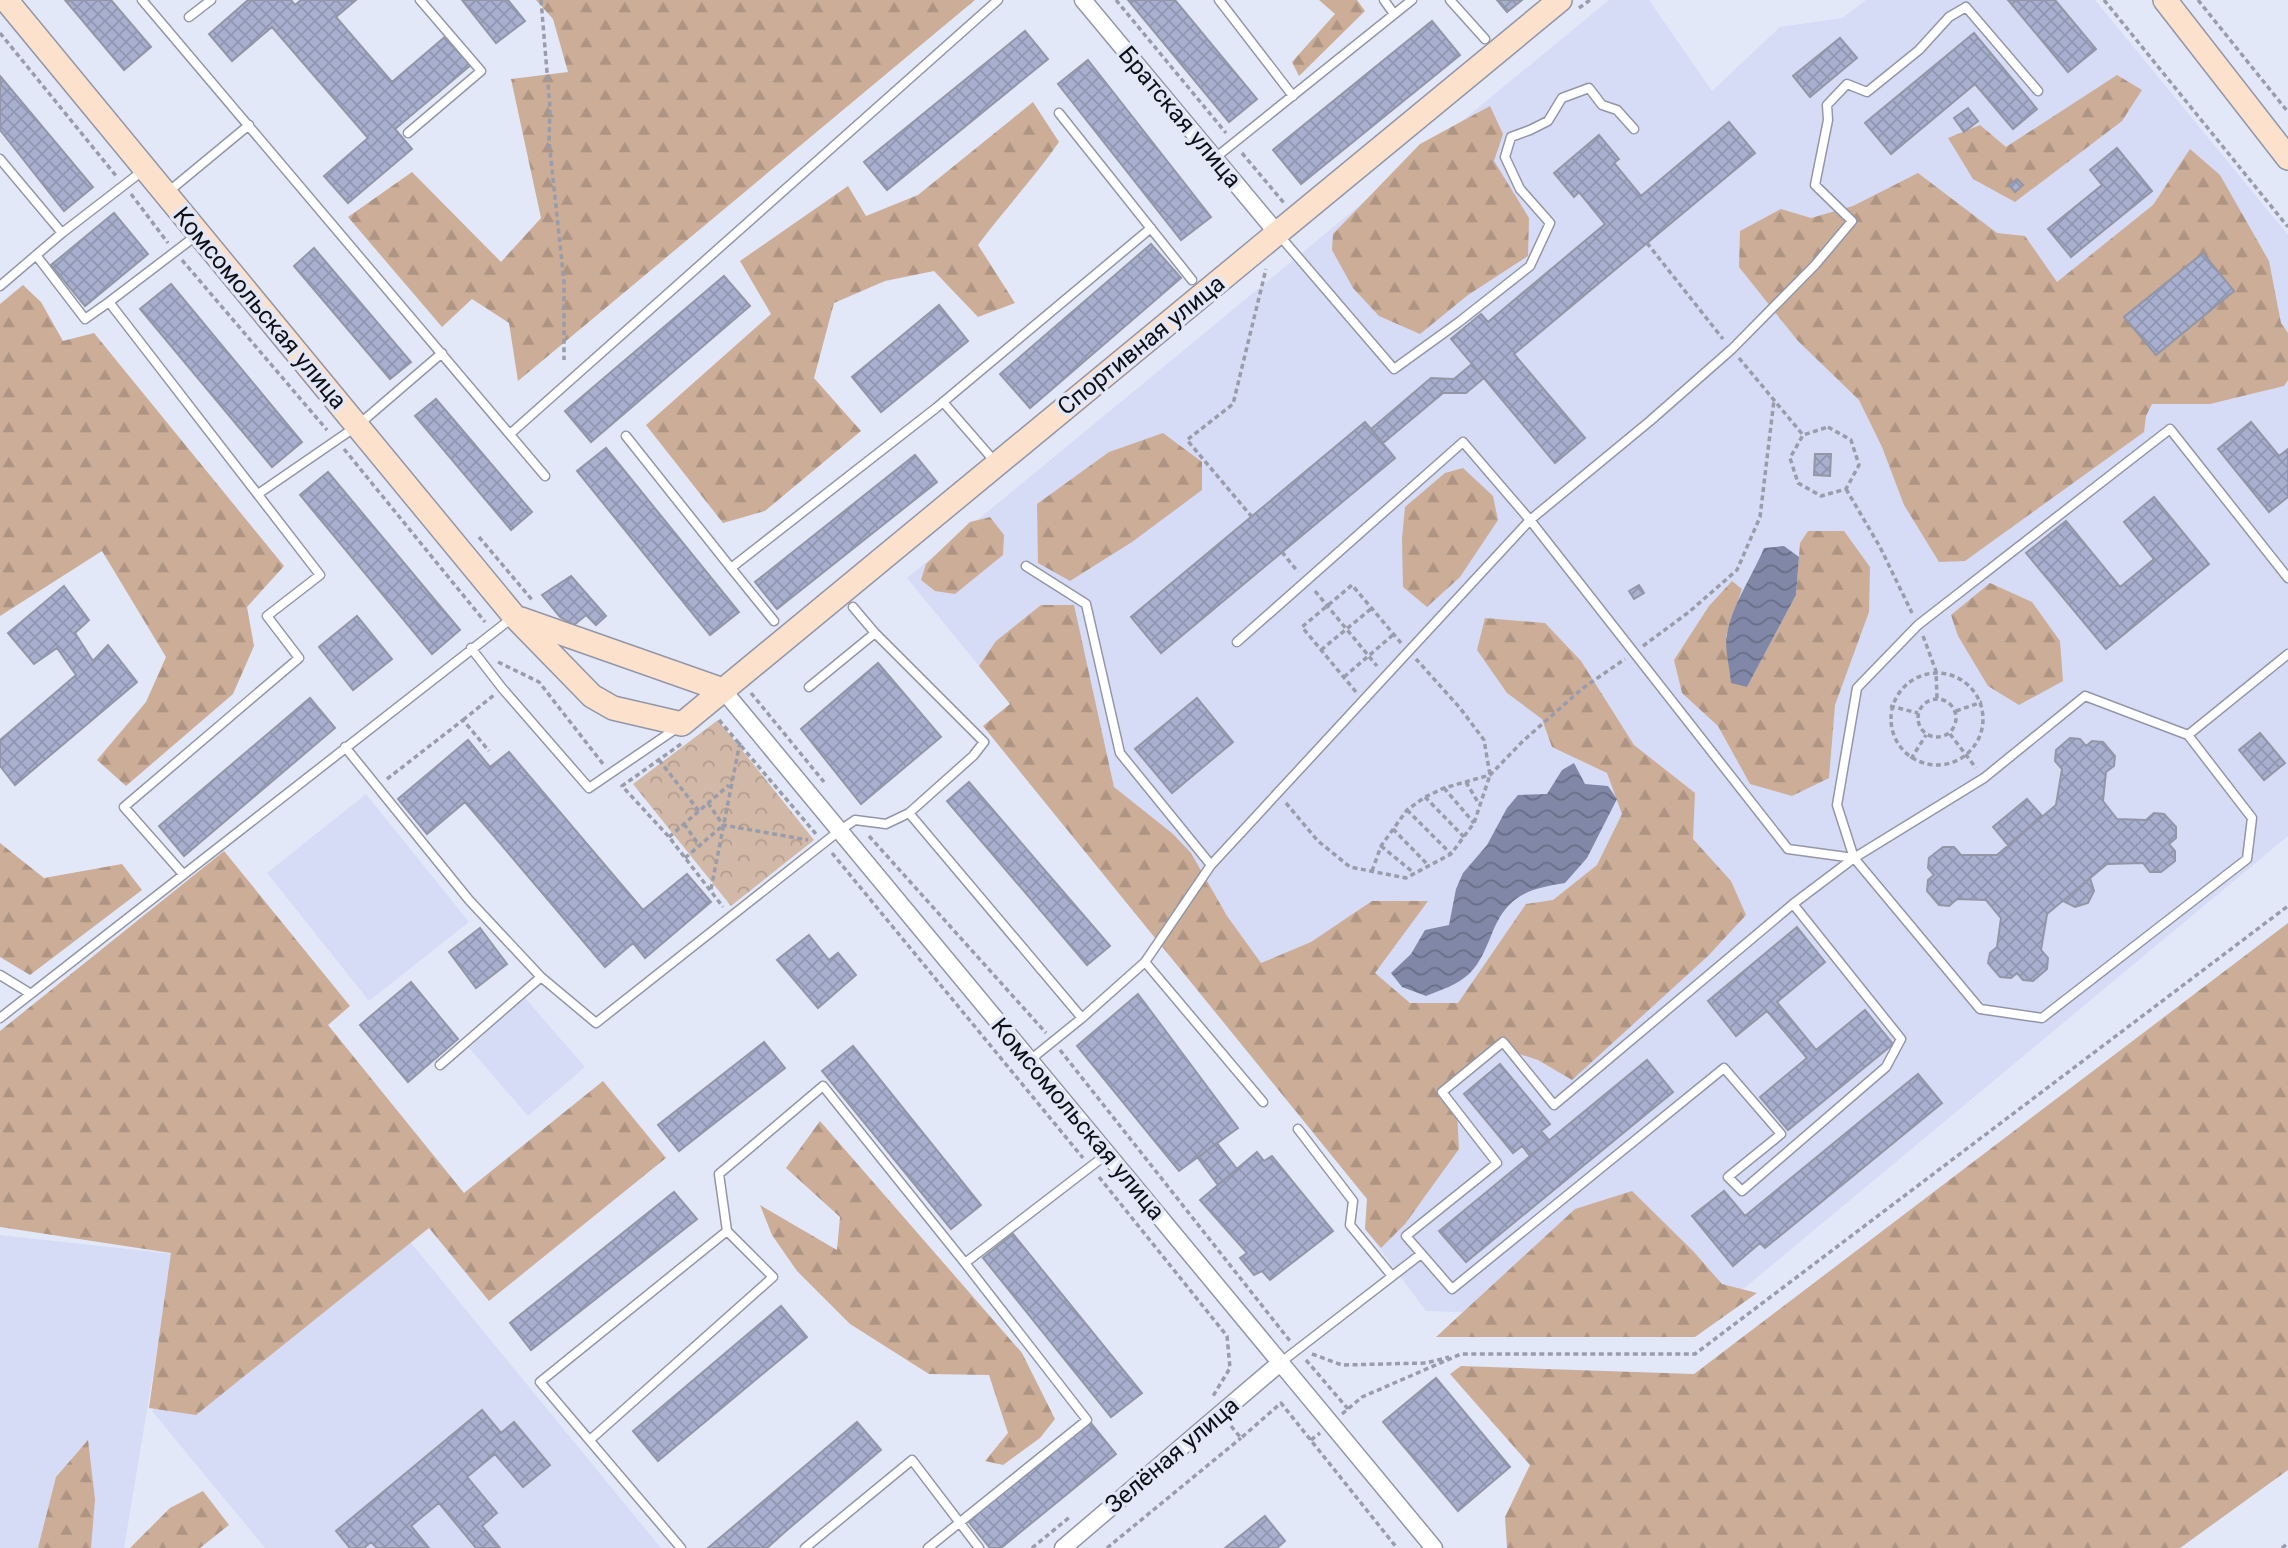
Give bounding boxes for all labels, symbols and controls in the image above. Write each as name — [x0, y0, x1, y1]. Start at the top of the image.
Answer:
street label: Братская улица — [1113, 41, 1247, 193]
street label: Комсомольская улица — [167, 201, 353, 415]
street label: Спортивная улица — [1052, 269, 1230, 421]
street label: Комсомольская улица — [985, 1012, 1171, 1226]
street label: Зелёная улица — [1100, 1391, 1244, 1519]

